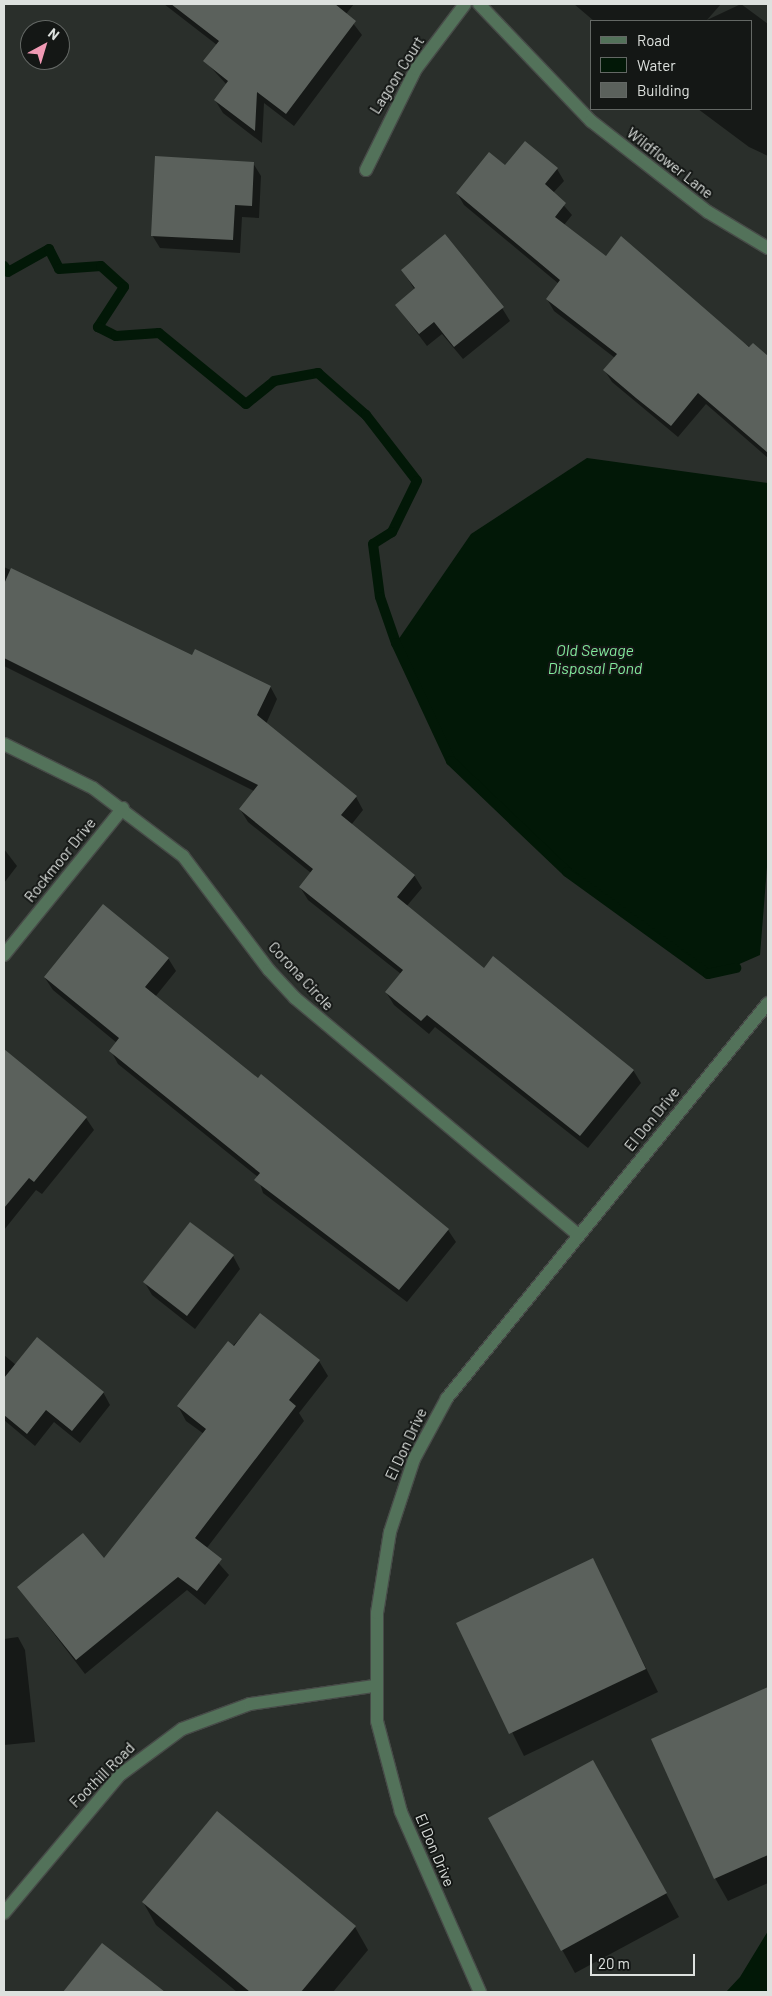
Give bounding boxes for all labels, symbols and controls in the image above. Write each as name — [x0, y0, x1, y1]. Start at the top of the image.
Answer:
north arrow — [20, 20, 70, 70]
legend — [590, 20, 752, 110]
text: N — [45, 24, 63, 43]
text: Road — [637, 31, 670, 49]
street label: Lagoon Court — [366, 33, 428, 117]
text: Water — [637, 56, 676, 74]
text: Building — [637, 81, 690, 99]
street label: Wildflower Lane — [623, 124, 717, 202]
water label: Old Sewage Disposal Pond — [548, 640, 642, 678]
street label: Rockmoor Drive — [21, 814, 99, 906]
street label: Corona Circle — [265, 938, 337, 1014]
street label: El Don Drive — [621, 1083, 683, 1155]
street label: El Don Drive — [381, 1405, 431, 1483]
street label: Foothill Road — [66, 1739, 138, 1811]
street label: El Don Drive — [412, 1811, 458, 1889]
scale bar — [592, 1944, 697, 1976]
text: 20 m — [598, 1954, 630, 1972]

